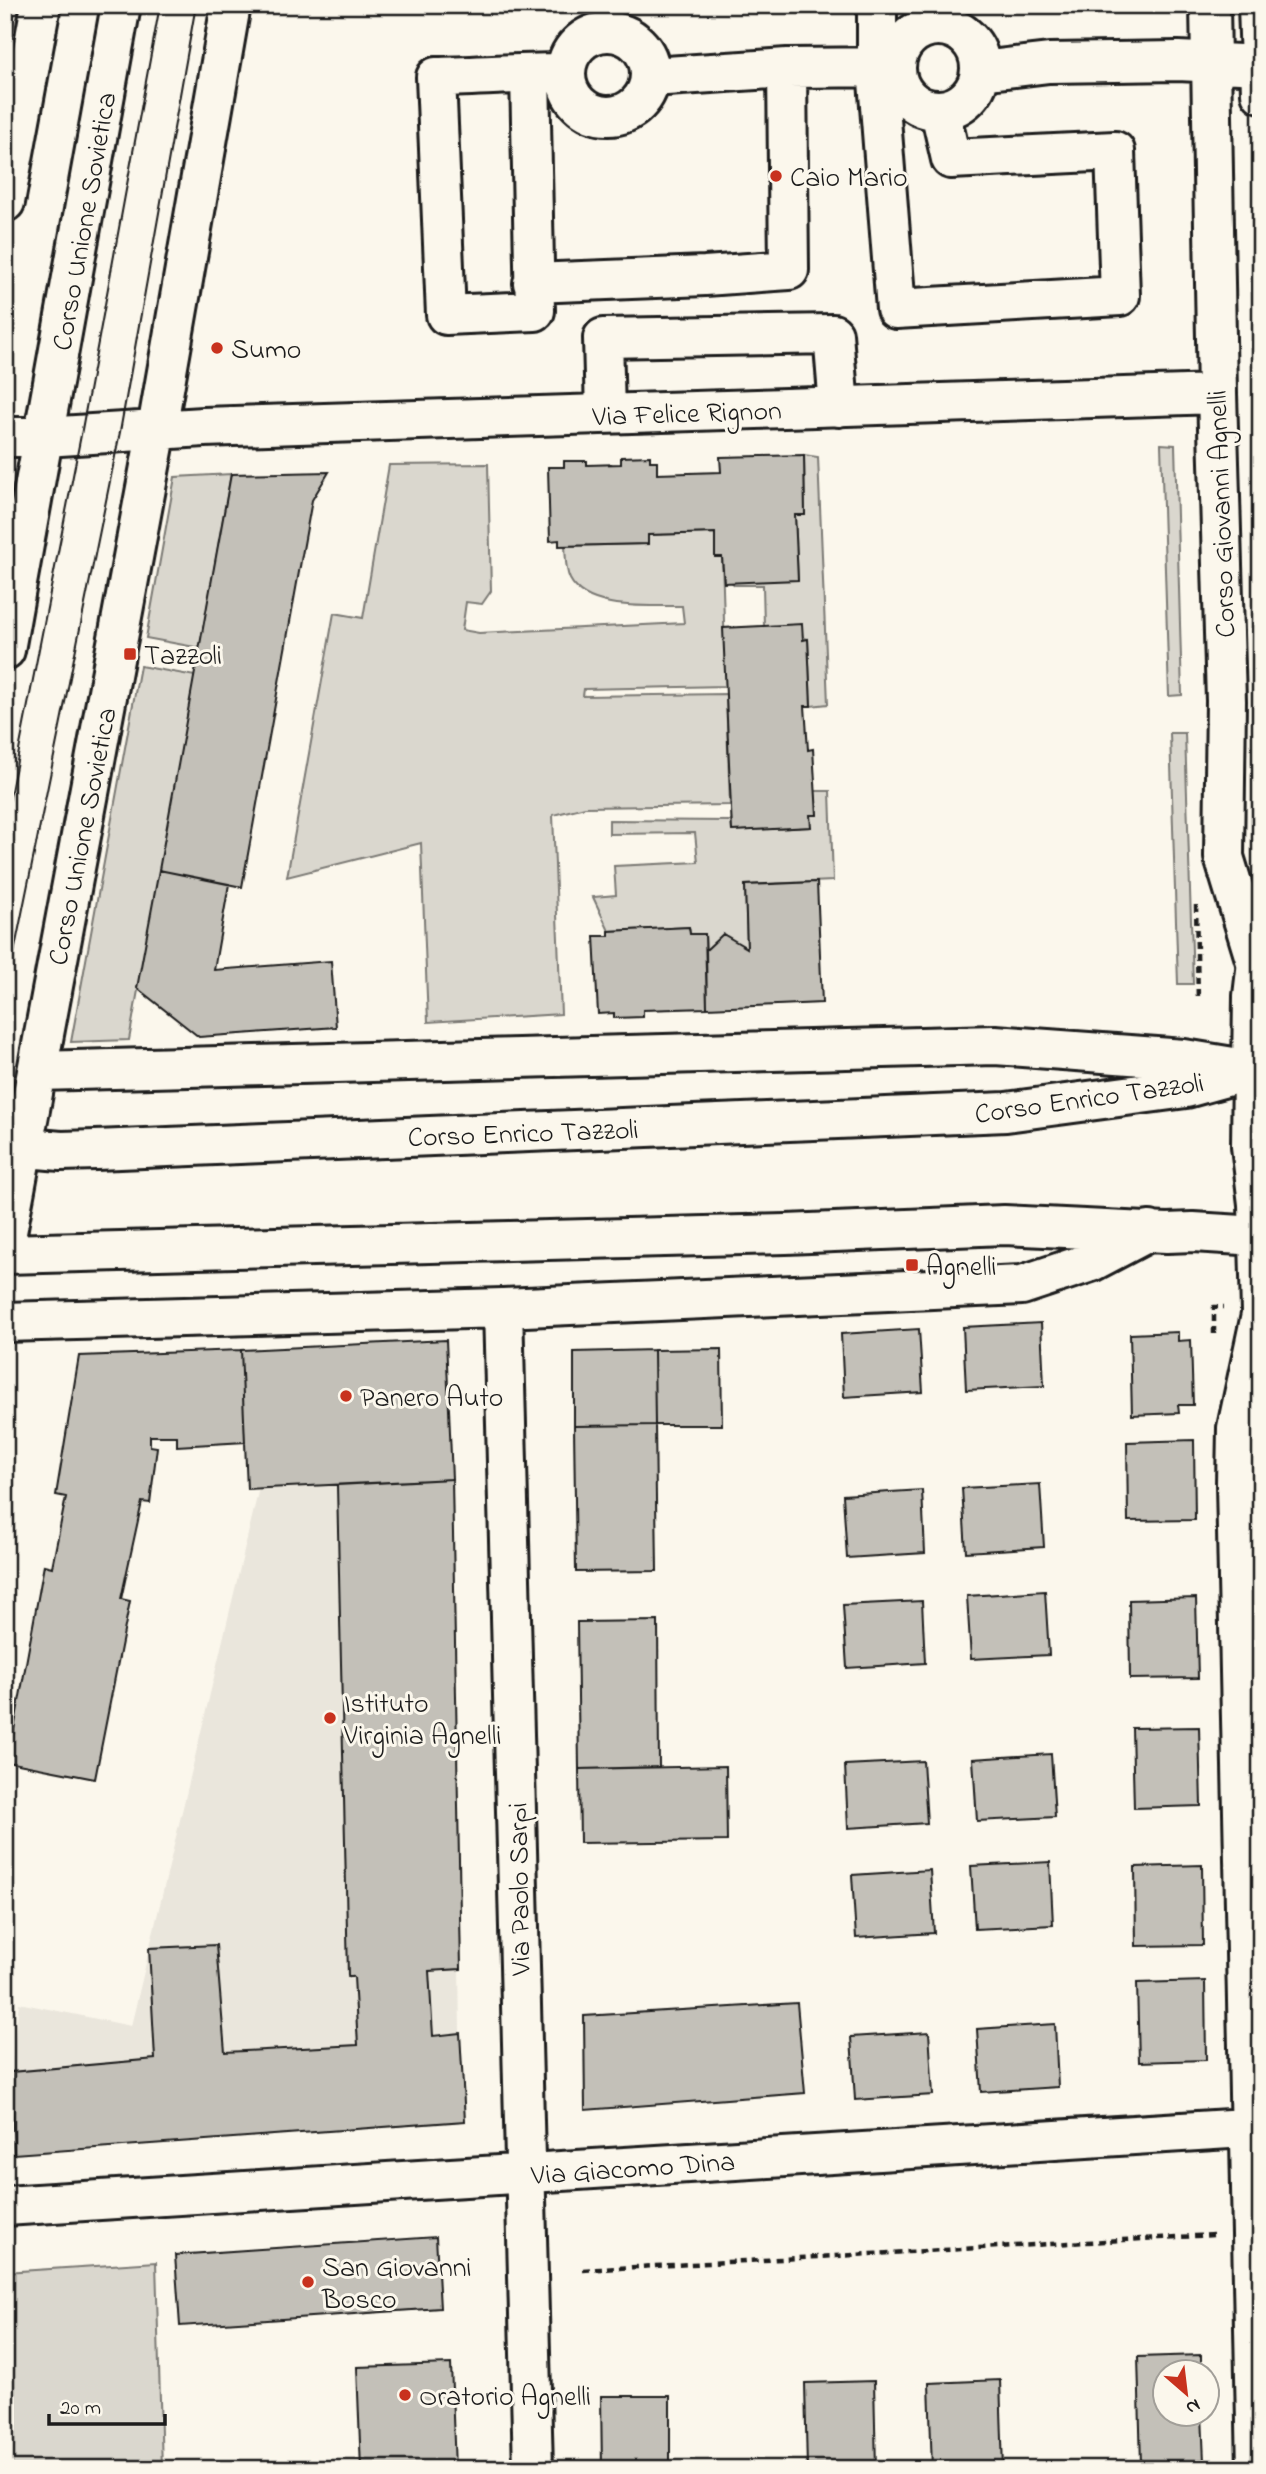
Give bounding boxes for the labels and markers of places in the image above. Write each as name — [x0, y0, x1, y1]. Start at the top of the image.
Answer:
place label: Caio Mario — [790, 159, 908, 200]
marker: Caio Mario — [768, 168, 784, 184]
place label: Sumo — [231, 331, 301, 372]
marker: Sumo — [209, 340, 225, 356]
place label: Tazzoli — [144, 637, 222, 678]
marker: Tazzoli — [122, 646, 138, 662]
place label: Agnelli — [926, 1248, 997, 1289]
marker: Agnelli — [904, 1257, 920, 1273]
place label: Panero Auto — [360, 1379, 503, 1420]
marker: Panero Auto — [338, 1388, 354, 1404]
place label: Istituto Virginia Agnelli — [343, 1685, 502, 1758]
marker: Istituto Virginia Agnelli — [322, 1710, 338, 1726]
place label: San Giovanni Bosco — [321, 2249, 472, 2322]
marker: San Giovanni Bosco — [300, 2274, 316, 2290]
place label: Oratorio Agnelli — [419, 2378, 591, 2419]
marker: Oratorio Agnelli — [397, 2387, 413, 2403]

